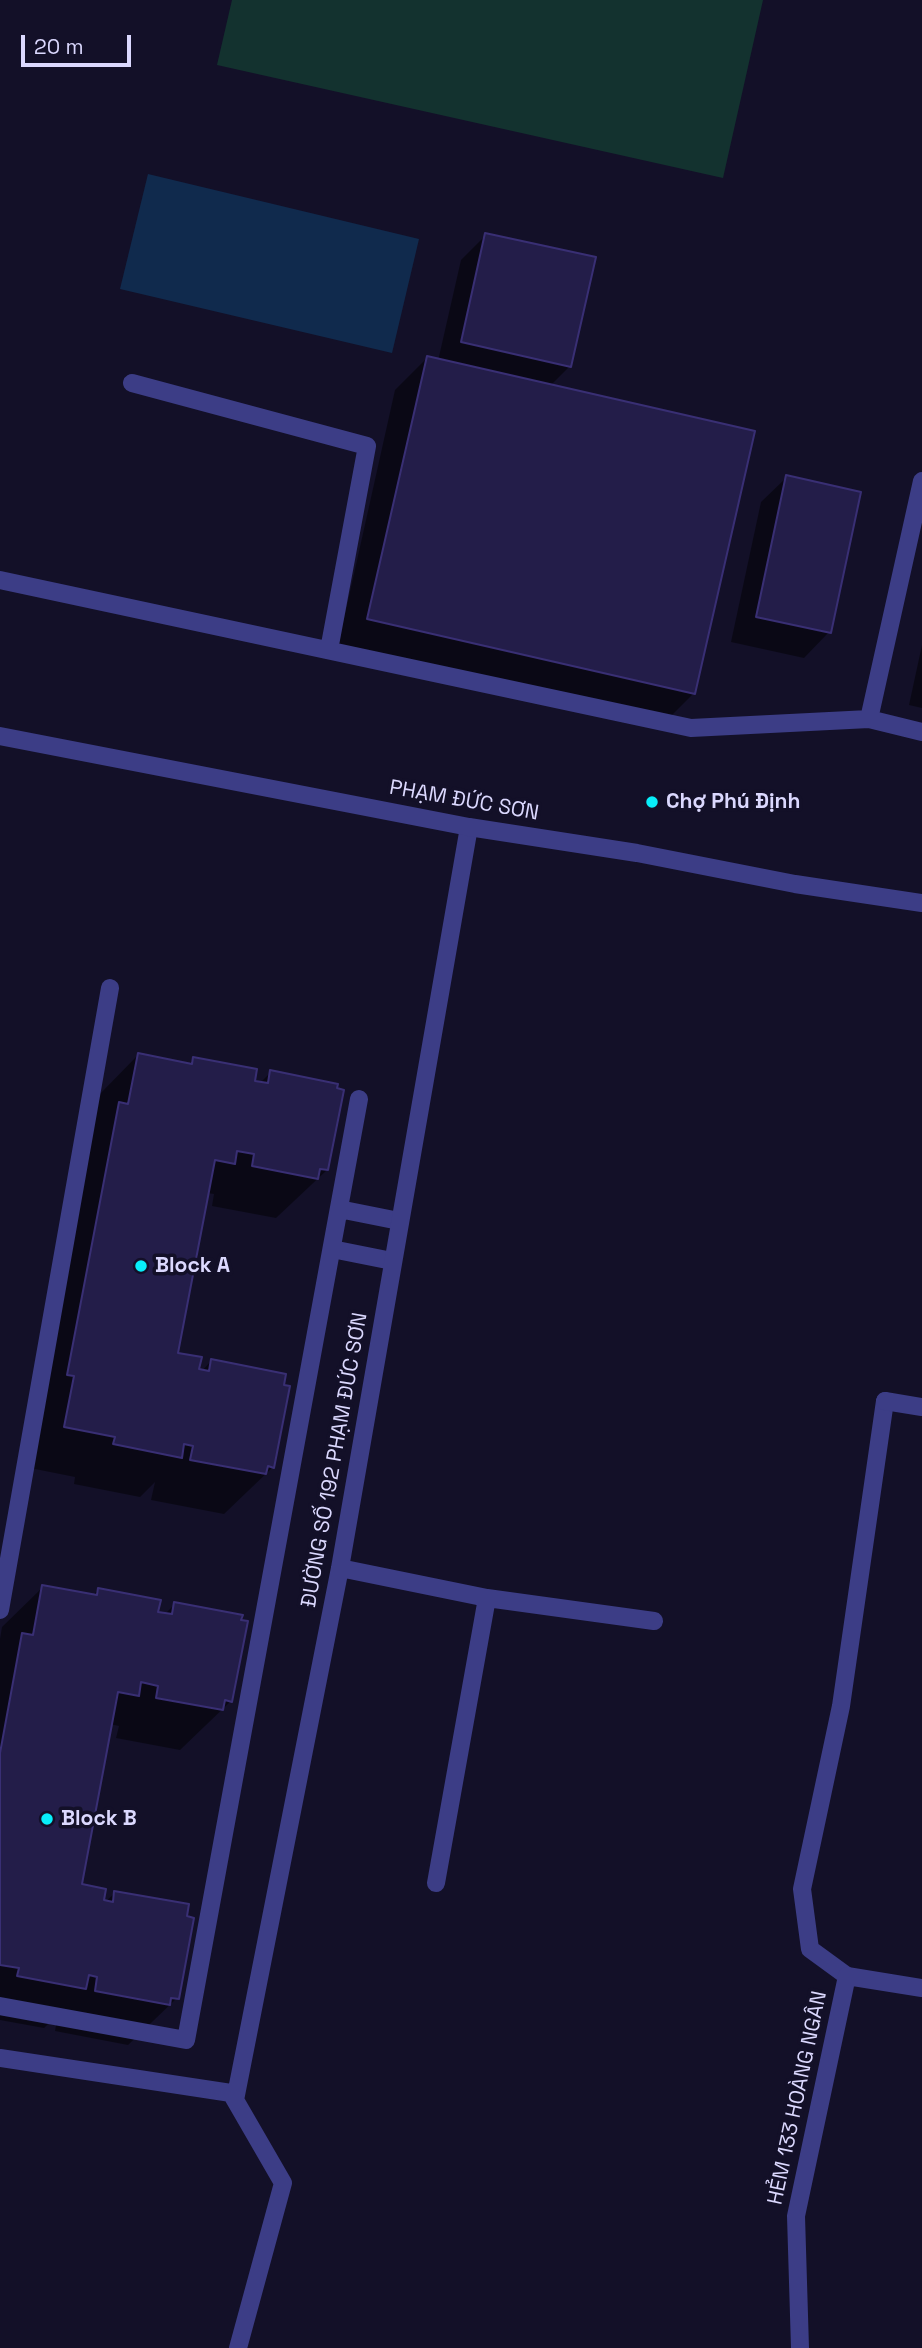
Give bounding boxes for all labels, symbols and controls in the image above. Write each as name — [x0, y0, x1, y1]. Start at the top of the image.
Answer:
scale bar — [24, 21, 135, 65]
text: 20 m — [34, 33, 84, 60]
street label: PHẠM ĐỨC SƠN — [387, 775, 541, 827]
place label: Chợ Phú Định — [666, 789, 800, 815]
marker: Chợ Phú Định — [644, 794, 660, 810]
place label: Block A — [155, 1253, 230, 1279]
marker: Block A — [133, 1258, 149, 1274]
street label: ĐƯỜNG SỐ 192 PHẠM ĐỨC SƠN — [297, 1311, 373, 1609]
place label: Block B — [61, 1806, 137, 1832]
marker: Block B — [39, 1811, 55, 1827]
street label: HẺM 133 HOÀNG NGÂN — [763, 1989, 833, 2207]

